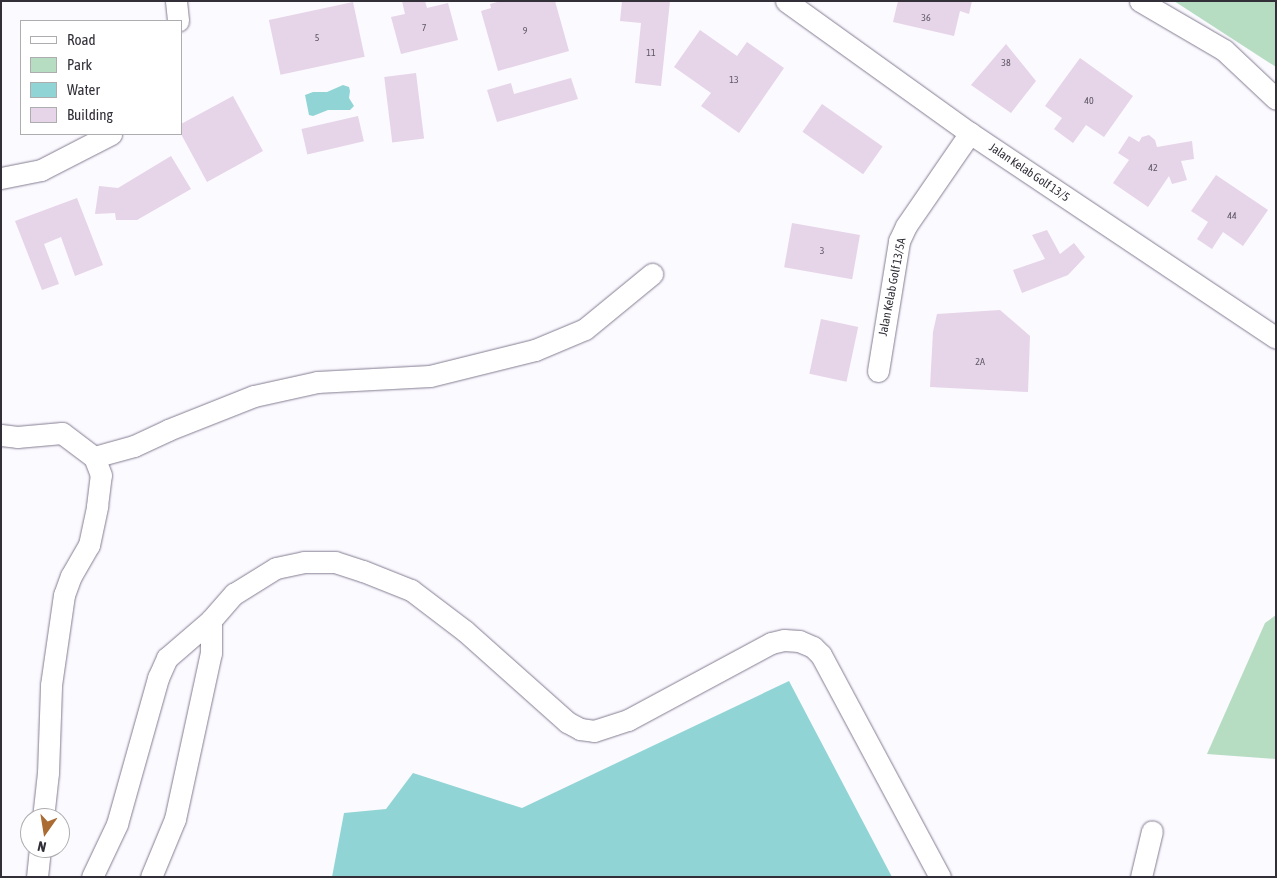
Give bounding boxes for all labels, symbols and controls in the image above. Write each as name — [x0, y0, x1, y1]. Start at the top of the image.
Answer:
house number: 36 — [921, 12, 931, 24]
legend — [20, 20, 182, 135]
house number: 7 — [422, 22, 426, 34]
house number: 9 — [523, 25, 527, 37]
text: Road — [67, 31, 96, 48]
house number: 5 — [315, 32, 319, 44]
house number: 11 — [646, 47, 656, 59]
text: Park — [67, 56, 92, 73]
house number: 38 — [1001, 57, 1011, 69]
house number: 13 — [729, 74, 739, 86]
text: Water — [67, 81, 100, 98]
house number: 40 — [1084, 95, 1094, 107]
text: Building — [67, 106, 113, 123]
street label: Jalan Kelab Golf 13/5 — [986, 141, 1072, 205]
house number: 42 — [1148, 162, 1158, 174]
house number: 44 — [1227, 210, 1237, 222]
street label: Jalan Kelab Golf 13/5A — [876, 237, 910, 337]
house number: 3 — [820, 245, 824, 257]
house number: 2A — [975, 356, 985, 368]
north arrow — [20, 808, 70, 858]
text: N — [36, 838, 48, 855]

